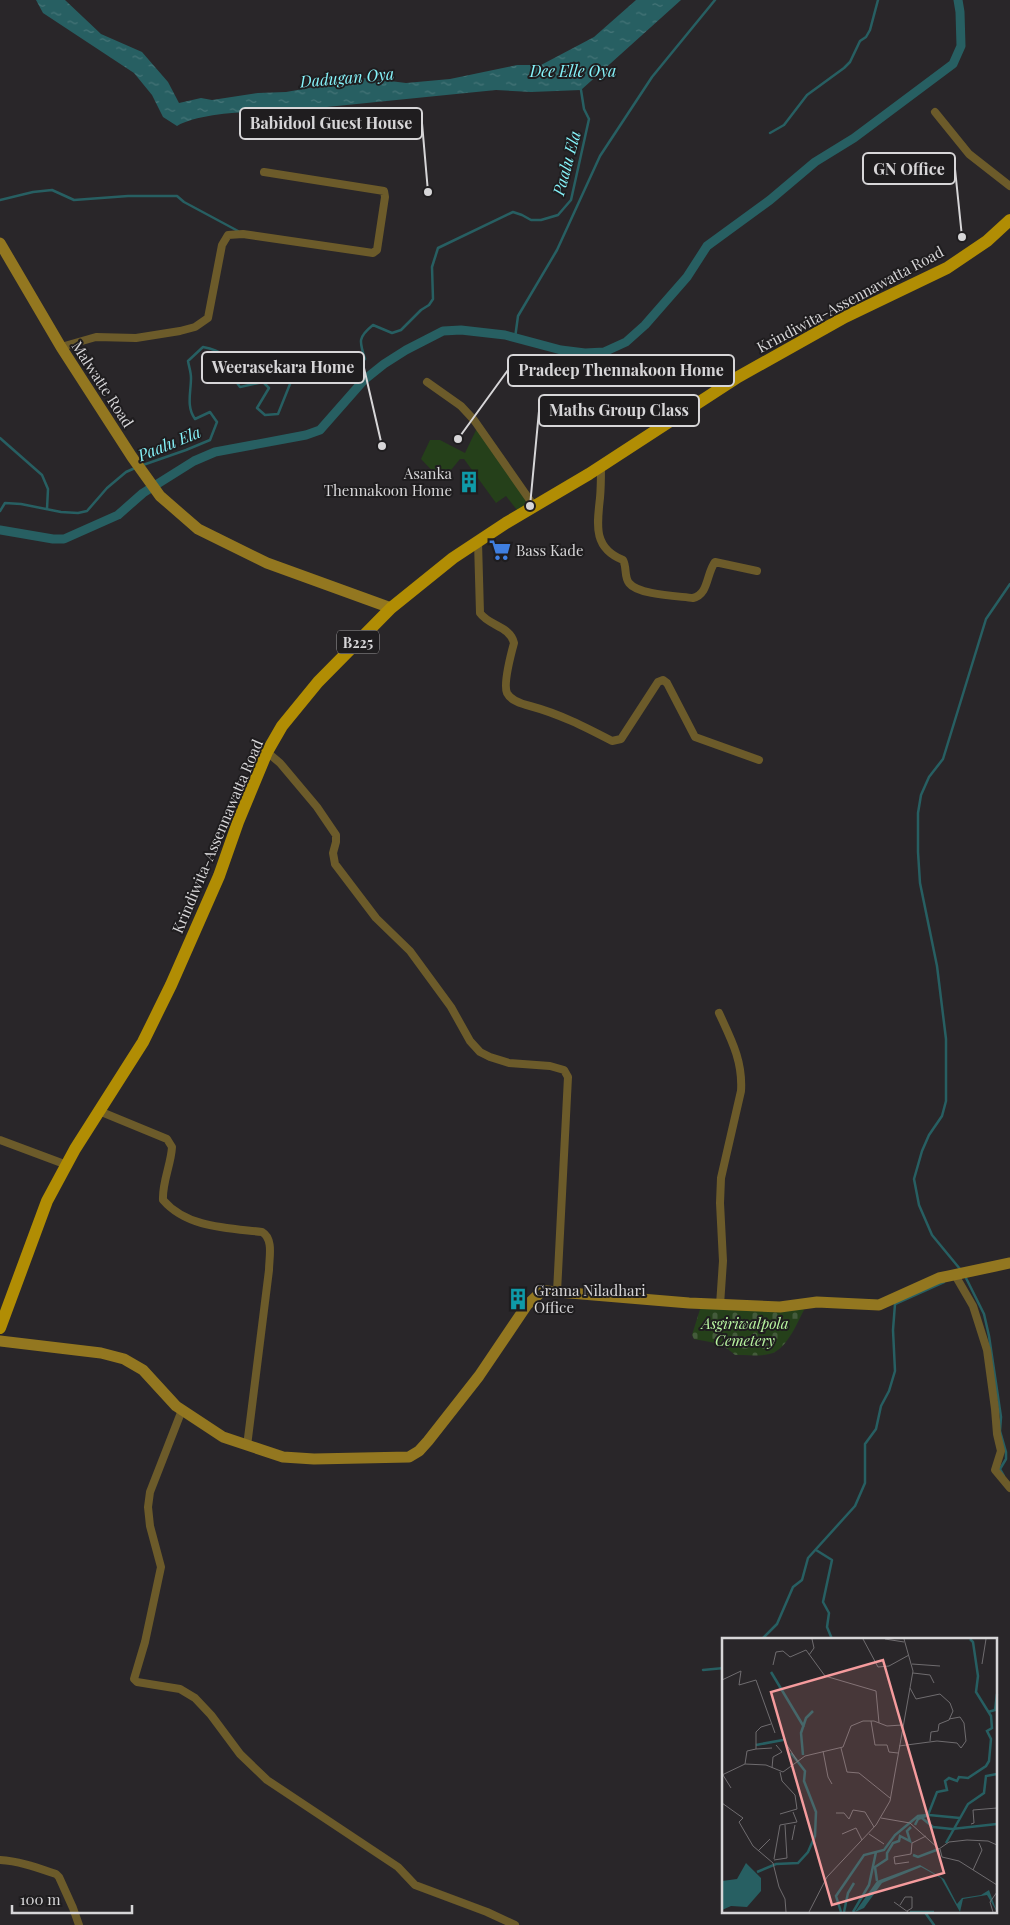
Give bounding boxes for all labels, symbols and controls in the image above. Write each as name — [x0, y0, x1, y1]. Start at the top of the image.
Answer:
water label: Dee Elle Oya — [529, 60, 616, 81]
water label: Dadugan Oya — [298, 62, 395, 92]
callout: Babidool Guest House — [240, 108, 422, 139]
text: Babidool Guest House — [250, 112, 412, 133]
water label: Paalu Ela — [547, 128, 585, 199]
callout: GN Office — [863, 153, 955, 184]
text: GN Office — [873, 158, 945, 179]
street label: Krindiwita-Assennawatta Road — [753, 241, 947, 357]
street label: Malwatte Road — [68, 337, 139, 431]
callout: Weerasekara Home — [202, 352, 364, 383]
callout: Pradeep Thennakoon Home — [508, 355, 734, 386]
text: Weerasekara Home — [211, 356, 354, 377]
text: Pradeep Thennakoon Home — [518, 359, 724, 380]
callout: Maths Group Class — [539, 395, 699, 426]
text: Maths Group Class — [549, 399, 689, 420]
water label: Paalu Ela — [133, 421, 204, 465]
place label: Asanka Thennakoon Home — [324, 463, 453, 500]
building icon: Asanka Thennakoon Home — [456, 469, 482, 495]
supermarket icon: Bass Kade — [487, 537, 513, 563]
place label: Bass Kade — [516, 540, 584, 560]
road number: B225 — [337, 630, 379, 654]
street label: Krindiwita-Assennawatta Road — [167, 736, 267, 936]
place label: Grama Niladhari Office — [534, 1280, 646, 1317]
building icon: Grama Niladhari Office — [505, 1286, 531, 1312]
park label: Asgiriwalpola Cemetery — [699, 1313, 789, 1350]
inset map — [722, 1638, 998, 1912]
scale bar — [12, 1882, 132, 1914]
text: 100 m — [20, 1889, 61, 1909]

